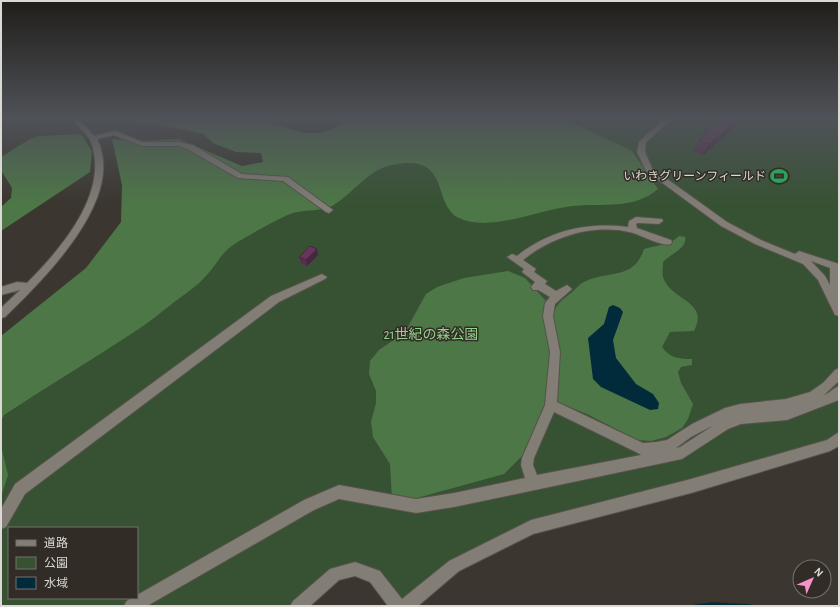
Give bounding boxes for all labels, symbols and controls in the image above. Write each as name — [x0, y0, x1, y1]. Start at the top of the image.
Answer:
sports icon: いわきグリーンフィールド — [769, 166, 789, 186]
place label: いわきグリーンフィールド — [623, 169, 766, 182]
park label: 21世紀の森公園 — [383, 327, 479, 342]
legend — [8, 527, 138, 599]
text: 道路 — [44, 536, 68, 549]
text: 公園 — [44, 557, 68, 569]
north arrow — [792, 559, 832, 599]
text: N — [812, 566, 825, 579]
text: 水域 — [44, 577, 68, 589]

